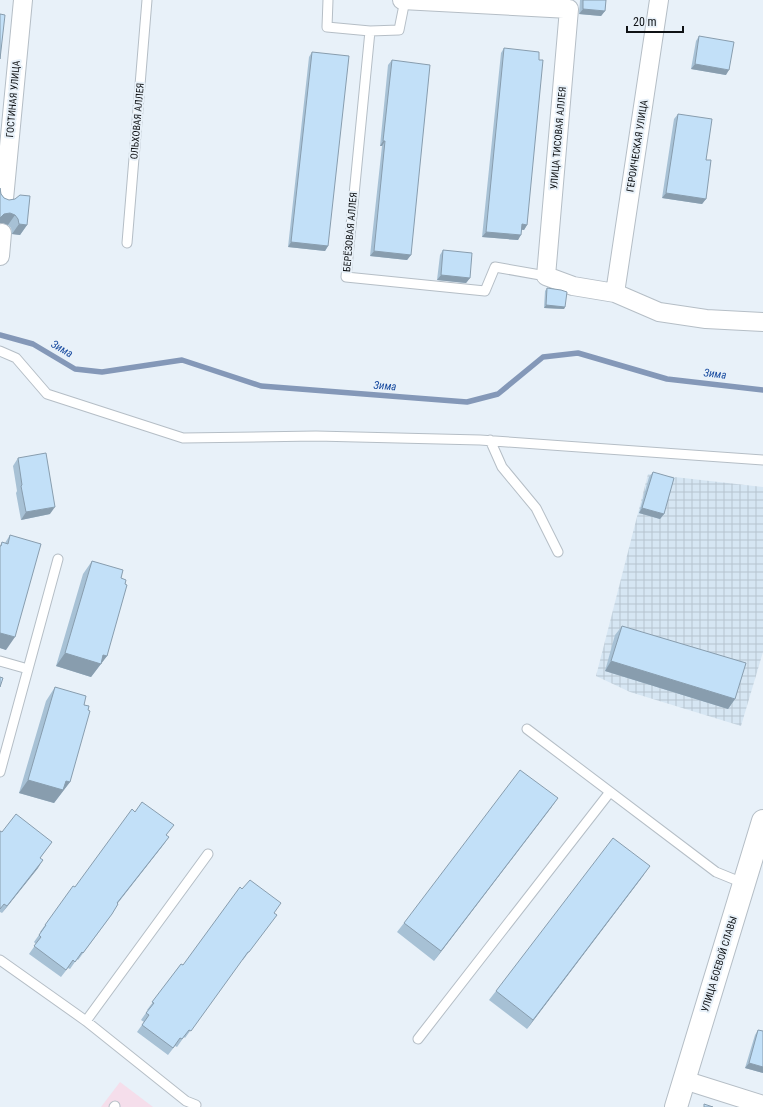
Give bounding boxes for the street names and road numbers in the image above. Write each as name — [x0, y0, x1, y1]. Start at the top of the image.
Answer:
street label: ГОСТИНАЯ УЛИЦА — [4, 60, 22, 138]
street label: ОЛЬХОВАЯ АЛЛЕЯ — [128, 82, 146, 160]
street label: УЛИЦА ТИСОВАЯ АЛЛЕЯ — [548, 86, 568, 190]
street label: ГЕРОИЧЕСКАЯ УЛИЦА — [624, 99, 650, 193]
street label: БЕРЁЗОВАЯ АЛЛЕЯ — [340, 192, 359, 272]
street label: УЛИЦА БОЕВОЙ СЛАВЫ — [698, 915, 739, 1013]

